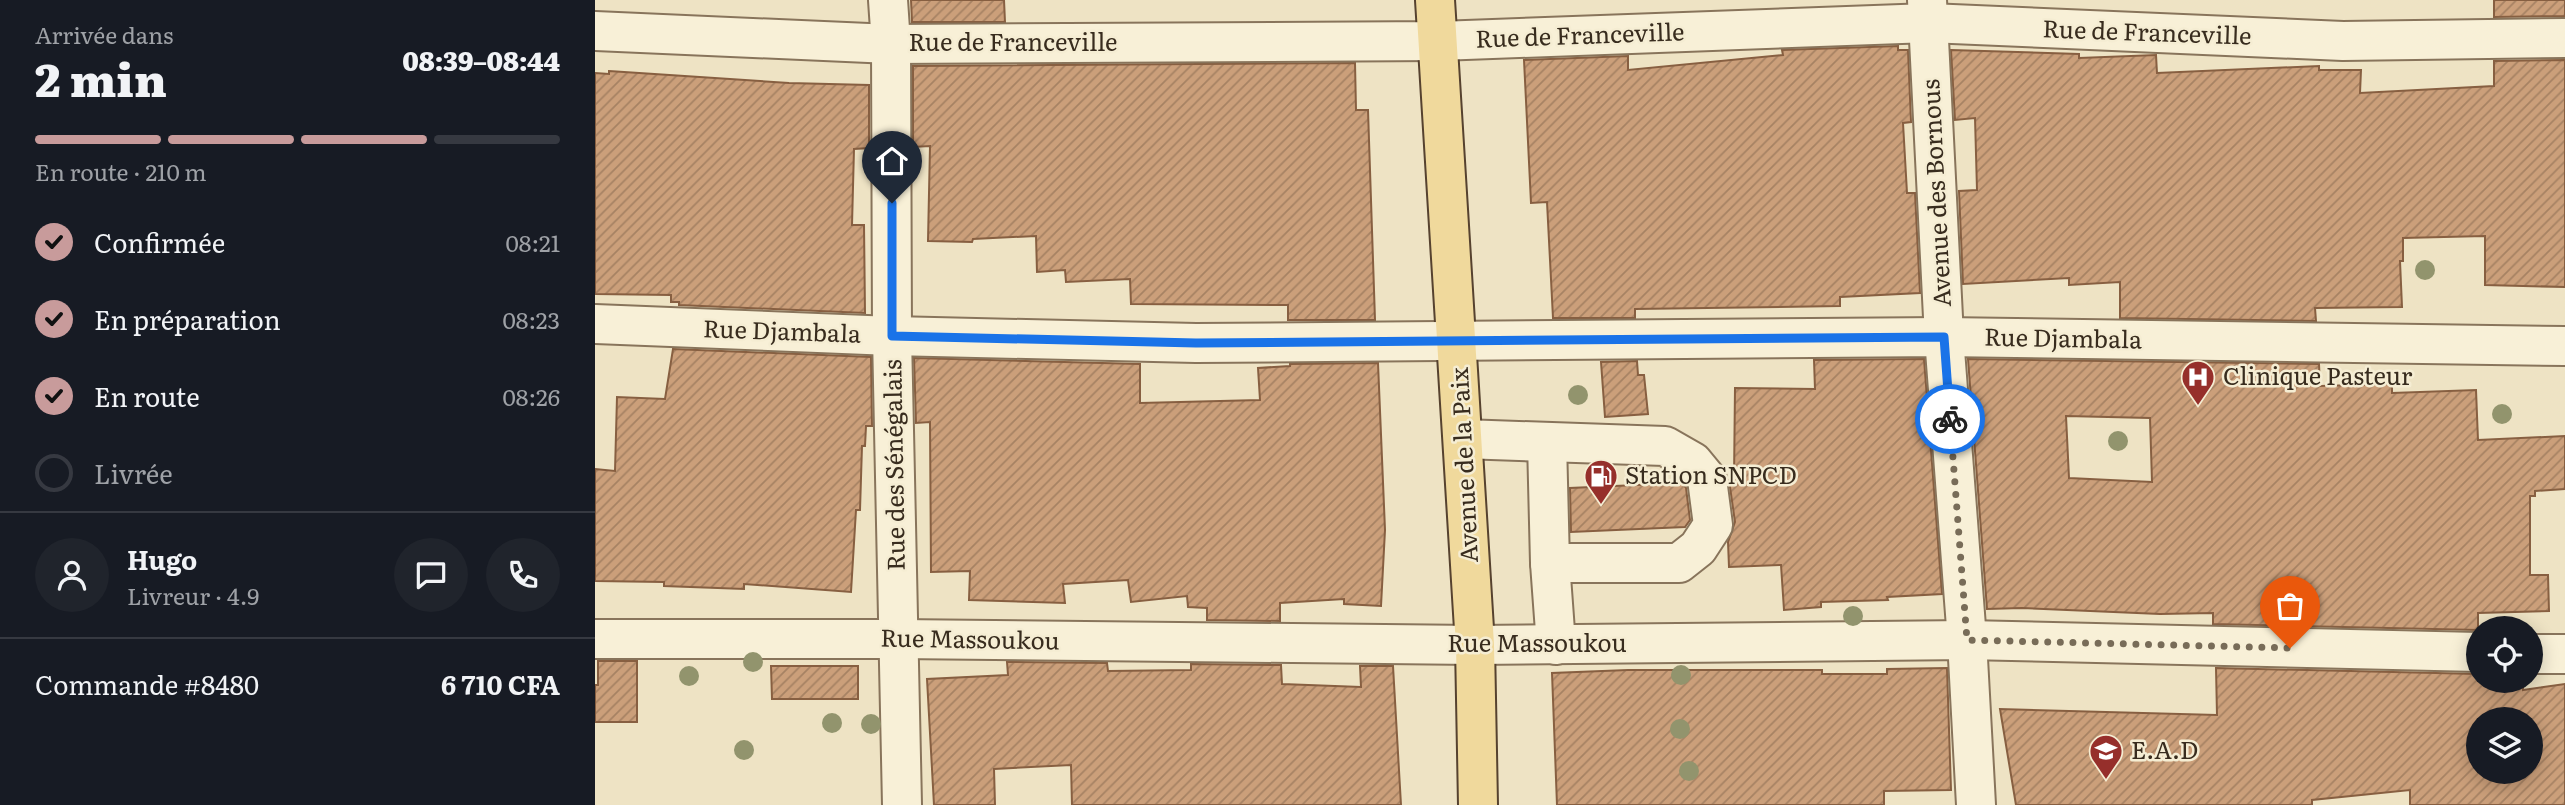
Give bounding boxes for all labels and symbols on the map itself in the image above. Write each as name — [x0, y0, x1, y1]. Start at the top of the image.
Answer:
street label: Rue de Franceville — [2042, 9, 2252, 52]
street label: Rue de Franceville — [1475, 12, 1685, 55]
street label: Rue de Franceville — [908, 23, 1118, 58]
street label: Avenue des Bornous — [1911, 78, 1958, 308]
pin — [862, 131, 922, 203]
street label: Rue Djambala — [703, 309, 862, 350]
street label: Rue Djambala — [1984, 318, 2142, 355]
place label: Clinique Pasteur — [2223, 357, 2413, 392]
hospital icon: Clinique Pasteur — [2179, 358, 2217, 407]
street label: Rue des Sénégalais — [873, 359, 912, 571]
street label: Avenue de la Paix — [1440, 366, 1485, 564]
courier — [1915, 384, 1985, 454]
place label: Station SNPCD — [1625, 456, 1797, 491]
fuel station icon: Station SNPCD — [1582, 457, 1620, 506]
pin — [2260, 576, 2320, 648]
street label: Rue Massoukou — [880, 618, 1060, 657]
street label: Rue Massoukou — [1447, 624, 1627, 659]
place label: E.A.D — [2131, 731, 2198, 766]
school or university icon: E.A.D — [2087, 732, 2125, 781]

